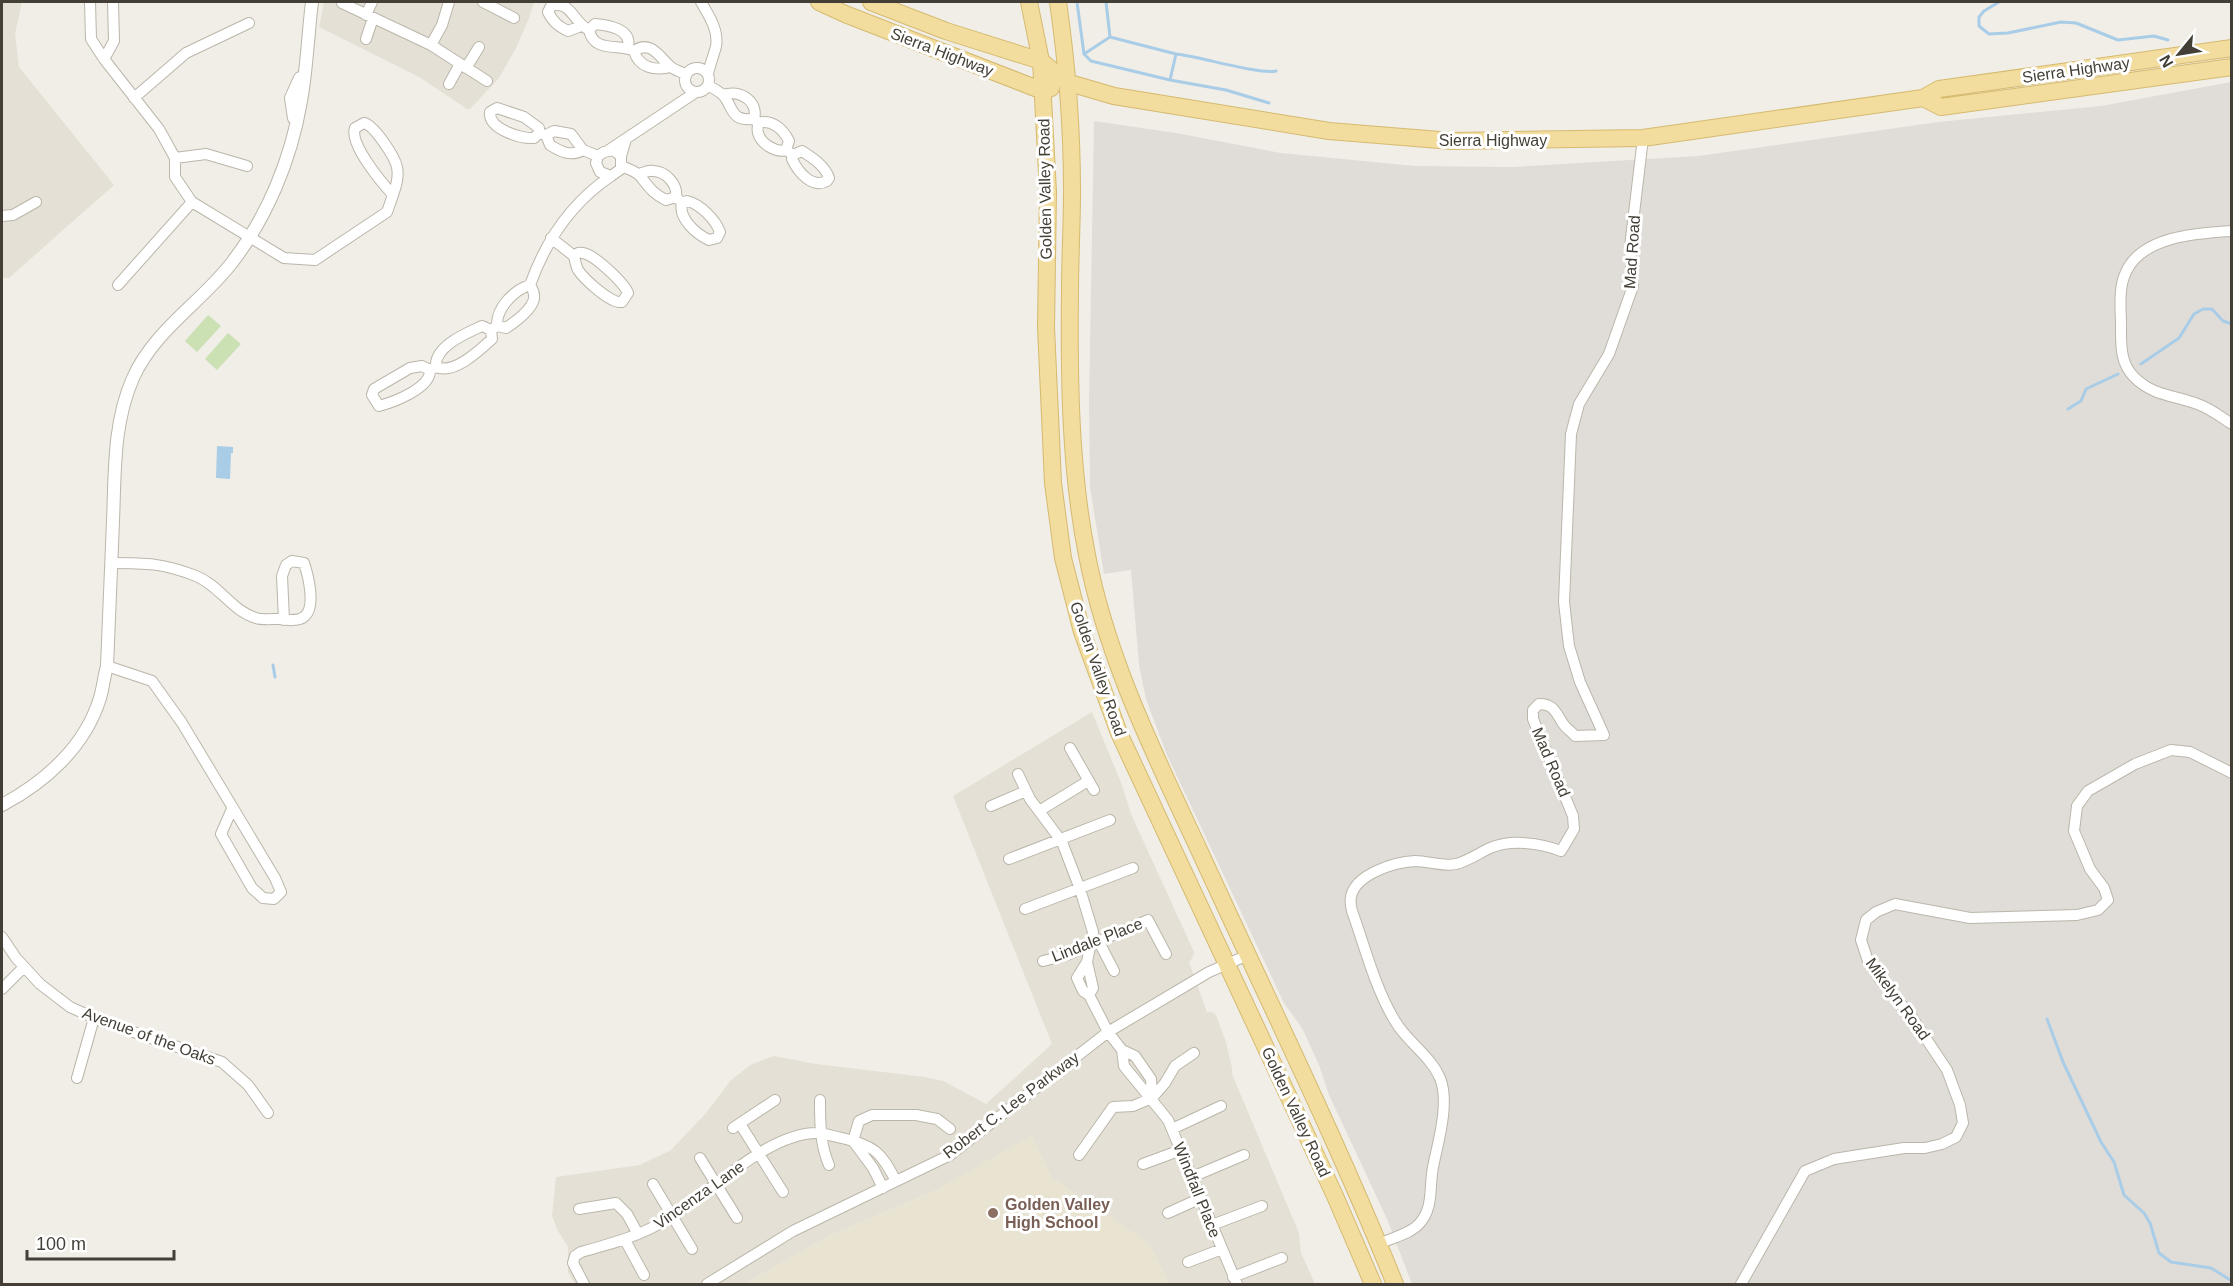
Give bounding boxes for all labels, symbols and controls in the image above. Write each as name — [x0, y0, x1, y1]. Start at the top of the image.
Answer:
north arrow — [2149, 24, 2209, 84]
street label: Sierra Highway — [888, 25, 996, 79]
text: N — [2156, 52, 2177, 71]
street label: Sierra Highway — [2021, 54, 2131, 86]
street label: Golden Valley Road — [1035, 118, 1055, 260]
street label: Sierra Highway — [1439, 132, 1547, 149]
street label: Mad Road — [1621, 215, 1643, 289]
street label: Golden Valley Road — [1067, 600, 1129, 738]
street label: Mad Road — [1529, 725, 1573, 799]
street label: Lindale Place — [1049, 915, 1145, 965]
street label: Mikelyn Road — [1863, 955, 1933, 1043]
street label: Avenue of the Oaks — [80, 1004, 218, 1068]
street label: Golden Valley Road — [1258, 1044, 1334, 1180]
street label: Robert C. Lee Parkway — [940, 1048, 1082, 1162]
street label: Windfall Place — [1170, 1140, 1224, 1240]
street label: Vincenza Lane — [651, 1158, 747, 1232]
place label: Golden Valley High School — [1005, 1196, 1110, 1231]
marker: Golden Valley High School — [986, 1206, 1000, 1220]
scale bar — [27, 1223, 174, 1261]
text: 100 m — [36, 1234, 86, 1254]

